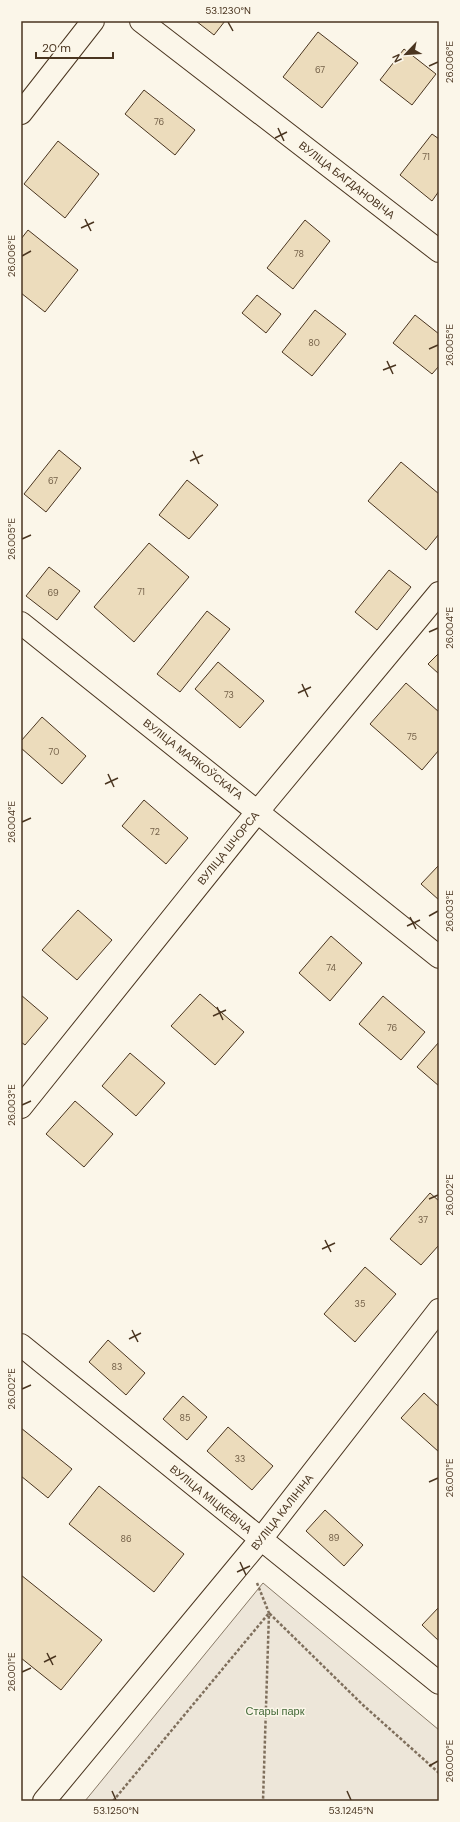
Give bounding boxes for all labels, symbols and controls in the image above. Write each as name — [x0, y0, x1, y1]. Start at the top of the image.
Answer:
text: 53.1230°N — [205, 4, 251, 17]
scale bar — [36, 34, 113, 60]
north arrow — [386, 34, 426, 74]
text: 20 m — [42, 40, 71, 56]
text: 26.006°E — [443, 41, 456, 83]
text: N — [389, 52, 405, 65]
house number: 67 — [315, 64, 325, 76]
house number: 76 — [154, 116, 164, 128]
street label: ВУЛІЦА БАГДАНОВІЧА — [296, 138, 398, 222]
house number: 71 — [422, 151, 430, 163]
text: 26.006°E — [5, 235, 18, 277]
house number: 78 — [294, 248, 304, 260]
text: 26.005°E — [443, 324, 456, 366]
house number: 80 — [308, 337, 320, 349]
house number: 67 — [48, 475, 58, 487]
text: 26.005°E — [5, 518, 18, 560]
house number: 71 — [137, 586, 145, 598]
house number: 69 — [47, 587, 59, 599]
text: 26.004°E — [443, 607, 456, 649]
house number: 73 — [224, 689, 234, 701]
street label: ВУЛІЦА МАЯКОЎСКАГА — [140, 716, 246, 803]
house number: 75 — [407, 731, 417, 743]
house number: 70 — [49, 746, 59, 758]
text: 26.004°E — [5, 801, 18, 843]
street label: ВУЛІЦА ШЧОРСА — [194, 808, 262, 888]
house number: 72 — [150, 826, 160, 838]
text: 26.003°E — [443, 890, 456, 932]
house number: 74 — [326, 962, 336, 974]
house number: 76 — [387, 1022, 397, 1034]
text: 26.003°E — [5, 1084, 18, 1126]
text: 26.002°E — [443, 1174, 456, 1216]
house number: 37 — [418, 1214, 428, 1226]
house number: 35 — [355, 1298, 365, 1310]
house number: 83 — [112, 1361, 122, 1373]
text: 26.002°E — [5, 1368, 18, 1410]
house number: 85 — [180, 1412, 190, 1424]
house number: 33 — [235, 1453, 245, 1465]
text: 26.001°E — [443, 1458, 456, 1498]
street label: ВУЛІЦА МІЦКЕВІЧА — [167, 1462, 255, 1537]
street label: ВУЛІЦА КАЛІНІНА — [248, 1471, 316, 1553]
house number: 89 — [329, 1532, 340, 1544]
house number: 86 — [120, 1533, 132, 1545]
text: 26.001°E — [5, 1652, 18, 1692]
park label: Стары парк — [246, 1704, 305, 1718]
text: 26.000°E — [443, 1739, 456, 1782]
text: 53.1250°N — [93, 1804, 139, 1817]
text: 53.1245°N — [329, 1804, 374, 1817]

